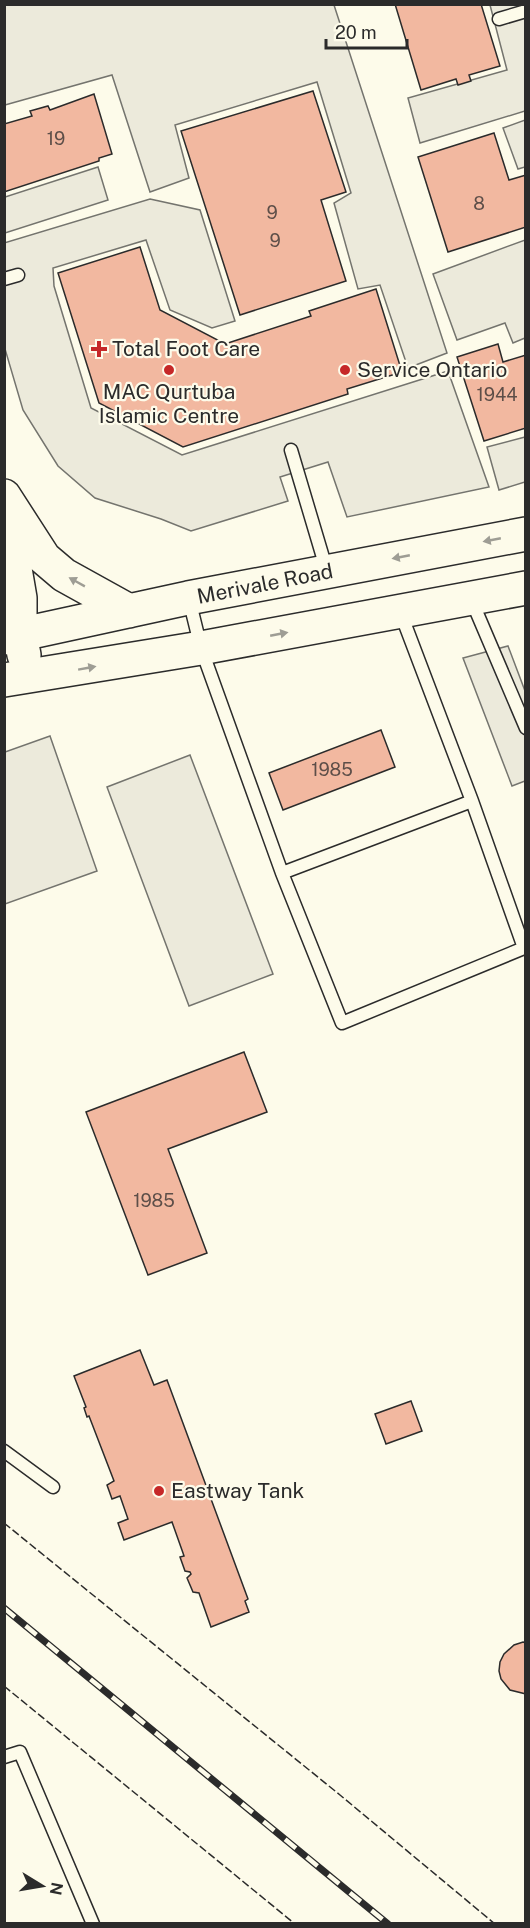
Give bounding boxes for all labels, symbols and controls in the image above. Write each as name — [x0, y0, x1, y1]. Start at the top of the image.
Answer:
scale bar — [326, 12, 407, 50]
text: 20 m — [335, 22, 377, 43]
house number: 19 — [47, 128, 65, 149]
house number: 8 — [473, 193, 485, 214]
house number: 9 — [266, 202, 278, 223]
house number: 9 — [269, 230, 281, 251]
place label: Total Foot Care — [112, 336, 260, 361]
marker: Total Foot Care — [90, 340, 108, 358]
place label: Service Ontario — [357, 357, 507, 382]
marker: MAC Qurtuba Islamic Centre — [162, 363, 176, 377]
marker: Service Ontario — [338, 363, 352, 377]
place label: MAC Qurtuba Islamic Centre — [99, 379, 239, 428]
house number: 1944 — [476, 384, 518, 405]
one-way arrow — [482, 536, 501, 545]
one-way arrow — [392, 553, 411, 562]
street label: Merivale Road — [195, 558, 335, 609]
one-way arrow — [69, 577, 86, 587]
one-way arrow — [270, 629, 289, 638]
one-way arrow — [78, 663, 97, 672]
house number: 1985 — [311, 759, 353, 780]
house number: 1985 — [133, 1190, 175, 1211]
place label: Eastway Tank — [171, 1478, 305, 1503]
marker: Eastway Tank — [152, 1484, 166, 1498]
north arrow — [12, 1856, 72, 1916]
text: N — [46, 1881, 67, 1897]

